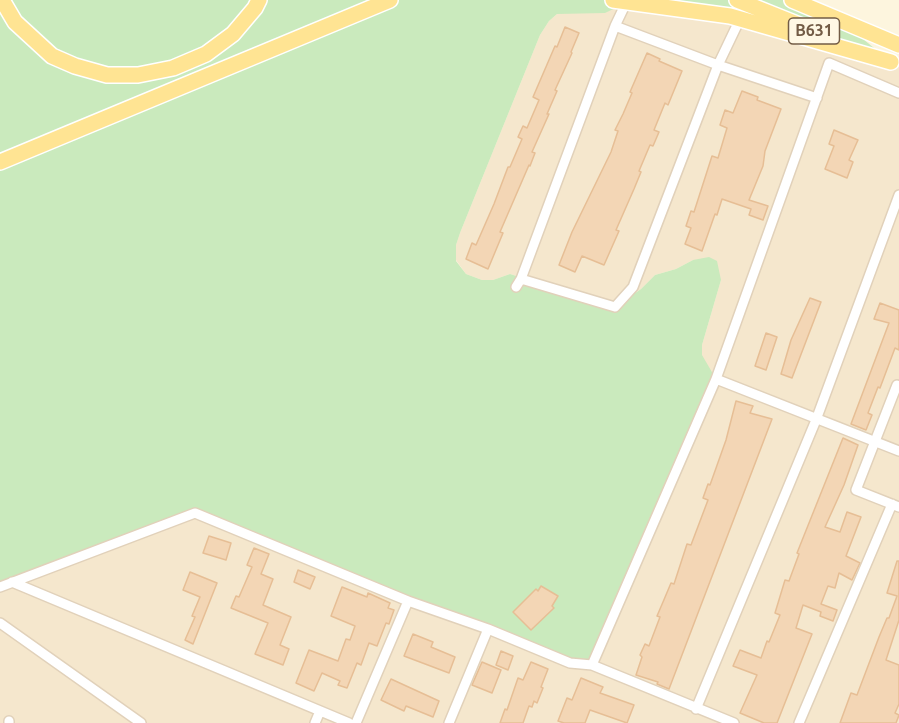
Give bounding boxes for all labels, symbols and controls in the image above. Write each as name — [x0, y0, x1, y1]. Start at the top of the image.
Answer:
road number: B631 — [788, 18, 840, 44]

